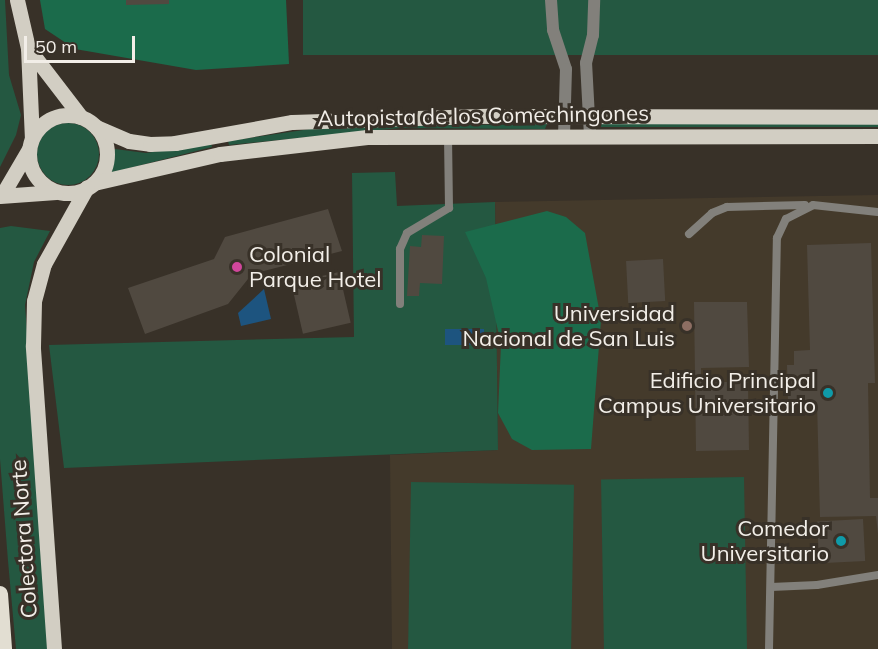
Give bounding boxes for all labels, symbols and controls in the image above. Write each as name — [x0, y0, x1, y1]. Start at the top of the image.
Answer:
scale bar — [27, 24, 138, 62]
text: 50 m — [35, 35, 77, 58]
street label: Autopista de los Comechingones — [317, 100, 649, 132]
place label: Colonial Parque Hotel — [249, 241, 382, 292]
marker: Colonial Parque Hotel — [230, 260, 244, 274]
place label: Universidad Nacional de San Luis — [463, 300, 675, 352]
marker: Universidad Nacional de San Luis — [680, 319, 694, 333]
place label: Edificio Principal Campus Universitario — [598, 367, 816, 418]
marker: Edificio Principal Campus Universitario — [821, 386, 835, 400]
street label: Colectora Norte — [5, 459, 43, 619]
place label: Comedor Universitario — [701, 515, 829, 566]
marker: Comedor Universitario — [834, 534, 848, 548]

